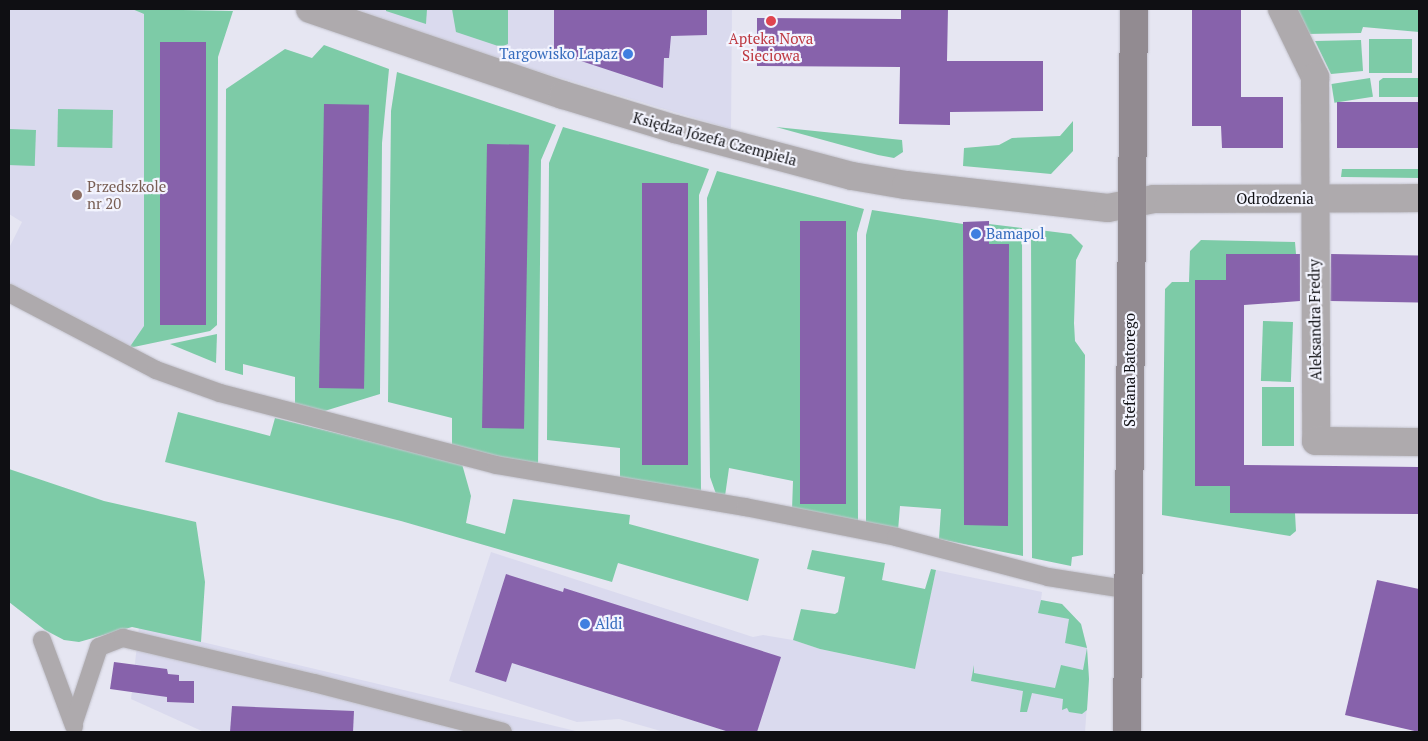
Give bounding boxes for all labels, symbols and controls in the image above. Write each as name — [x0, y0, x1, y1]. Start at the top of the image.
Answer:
marker: Apteka Nova Sieciowa — [765, 15, 777, 27]
place label: Apteka Nova Sieciowa — [729, 29, 813, 64]
place label: Targowisko Lapaz — [499, 45, 618, 63]
marker: Targowisko Lapaz — [622, 48, 634, 60]
street label: Księdza Józefa Czempiela — [631, 108, 799, 170]
place label: Przedszkole nr 20 — [87, 177, 166, 212]
marker: Przedszkole nr 20 — [71, 189, 83, 201]
street label: Odrodzenia — [1236, 190, 1314, 208]
place label: Bamapol — [986, 225, 1045, 243]
marker: Bamapol — [970, 228, 982, 240]
street label: Aleksandra Fredry — [1305, 259, 1325, 381]
street label: Stefana Batorego — [1121, 313, 1139, 427]
place label: Aldi — [595, 615, 623, 633]
marker: Aldi — [579, 618, 591, 630]

